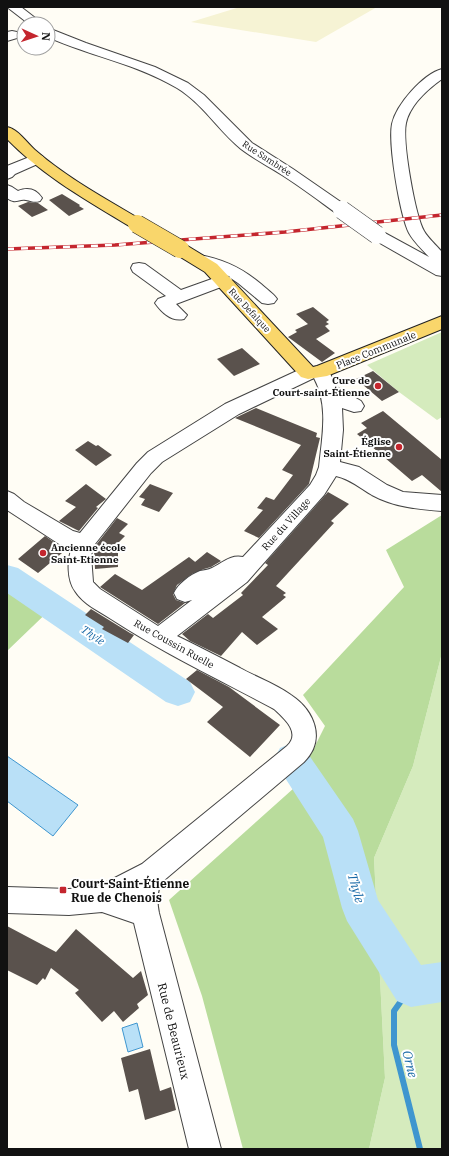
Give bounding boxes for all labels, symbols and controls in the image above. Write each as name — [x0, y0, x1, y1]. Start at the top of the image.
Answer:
north arrow — [16, 16, 56, 56]
text: N — [39, 32, 53, 42]
street label: Rue Sambrée — [240, 138, 294, 178]
street label: Rue Defalque — [227, 286, 273, 334]
street label: Place Communale — [334, 328, 418, 372]
place label: Cure de Court-saint-Étienne — [272, 374, 370, 399]
marker: Cure de Court-saint-Étienne — [373, 381, 383, 391]
place label: Église Saint-Étienne — [323, 435, 391, 460]
marker: Église Saint-Étienne — [394, 442, 404, 452]
street label: Rue du Village — [259, 495, 313, 553]
place label: Ancienne école Saint-Etienne — [51, 541, 126, 566]
marker: Ancienne école Saint-Etienne — [38, 548, 48, 558]
street label: Rue Coussin Ruelle — [132, 617, 216, 671]
water label: Thyle — [78, 622, 108, 648]
water label: Thyle — [344, 871, 368, 905]
place label: Court-Saint-Étienne Rue de Chenois — [71, 875, 190, 905]
marker: Court-Saint-Étienne Rue de Chenois — [58, 885, 68, 895]
street label: Rue de Beaurieux — [155, 981, 193, 1081]
water label: Orne — [398, 1049, 422, 1080]

